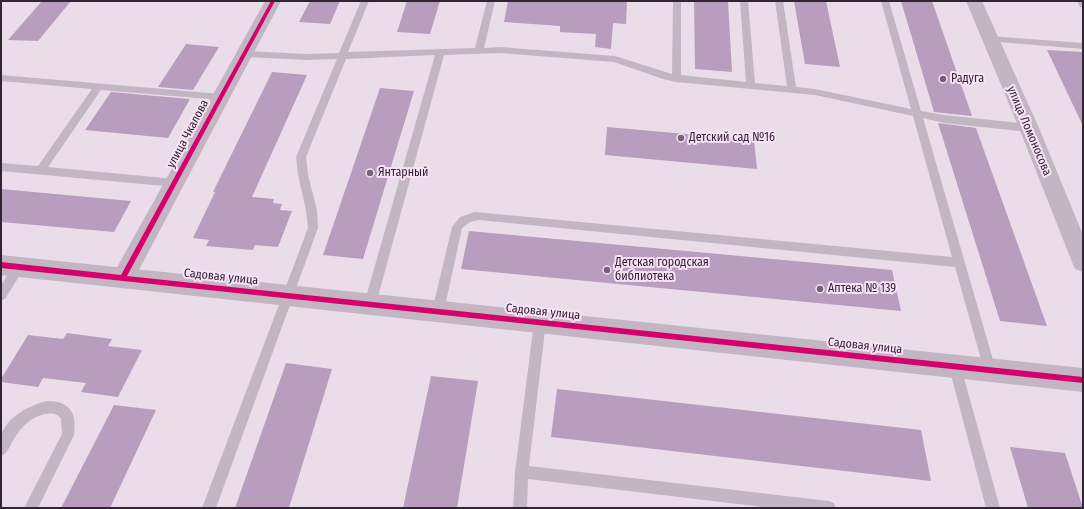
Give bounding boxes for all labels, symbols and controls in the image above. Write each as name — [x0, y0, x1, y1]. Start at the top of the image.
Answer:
place label: Радуга — [951, 72, 984, 86]
marker: Радуга — [938, 74, 948, 84]
street label: улица Ломоносова — [1004, 84, 1054, 178]
street label: улица Чкалова — [164, 97, 212, 171]
place label: Детский сад №16 — [689, 131, 775, 145]
marker: Детский сад №16 — [676, 133, 686, 143]
place label: Янтарный — [378, 166, 429, 180]
marker: Янтарный — [365, 168, 375, 178]
place label: Детская городская библиотека — [615, 256, 709, 284]
marker: Детская городская библиотека — [602, 265, 612, 275]
street label: Садовая улица — [183, 266, 259, 288]
place label: Аптека № 139 — [828, 282, 896, 296]
marker: Аптека № 139 — [815, 284, 825, 294]
street label: Садовая улица — [505, 301, 581, 323]
street label: Садовая улица — [827, 335, 903, 357]

